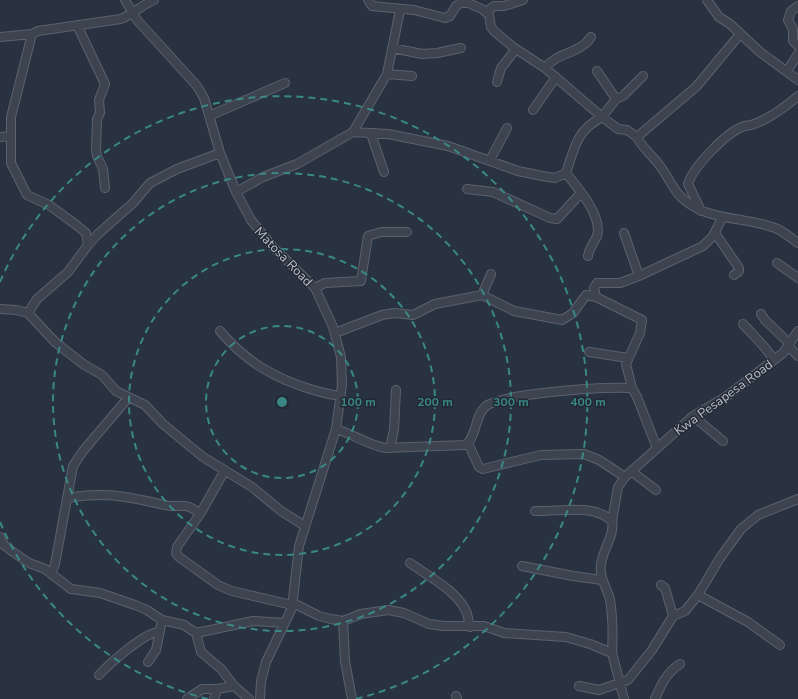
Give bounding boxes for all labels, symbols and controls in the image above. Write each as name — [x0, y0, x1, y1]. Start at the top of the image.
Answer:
street label: Matosa Road — [250, 223, 316, 290]
street label: Kwa Pesapesa Road — [671, 356, 777, 440]
text: 100 m — [340, 394, 376, 410]
text: 200 m — [417, 394, 453, 410]
text: 300 m — [493, 394, 529, 410]
text: 400 m — [570, 394, 606, 410]
centre of rings — [275, 395, 289, 409]

